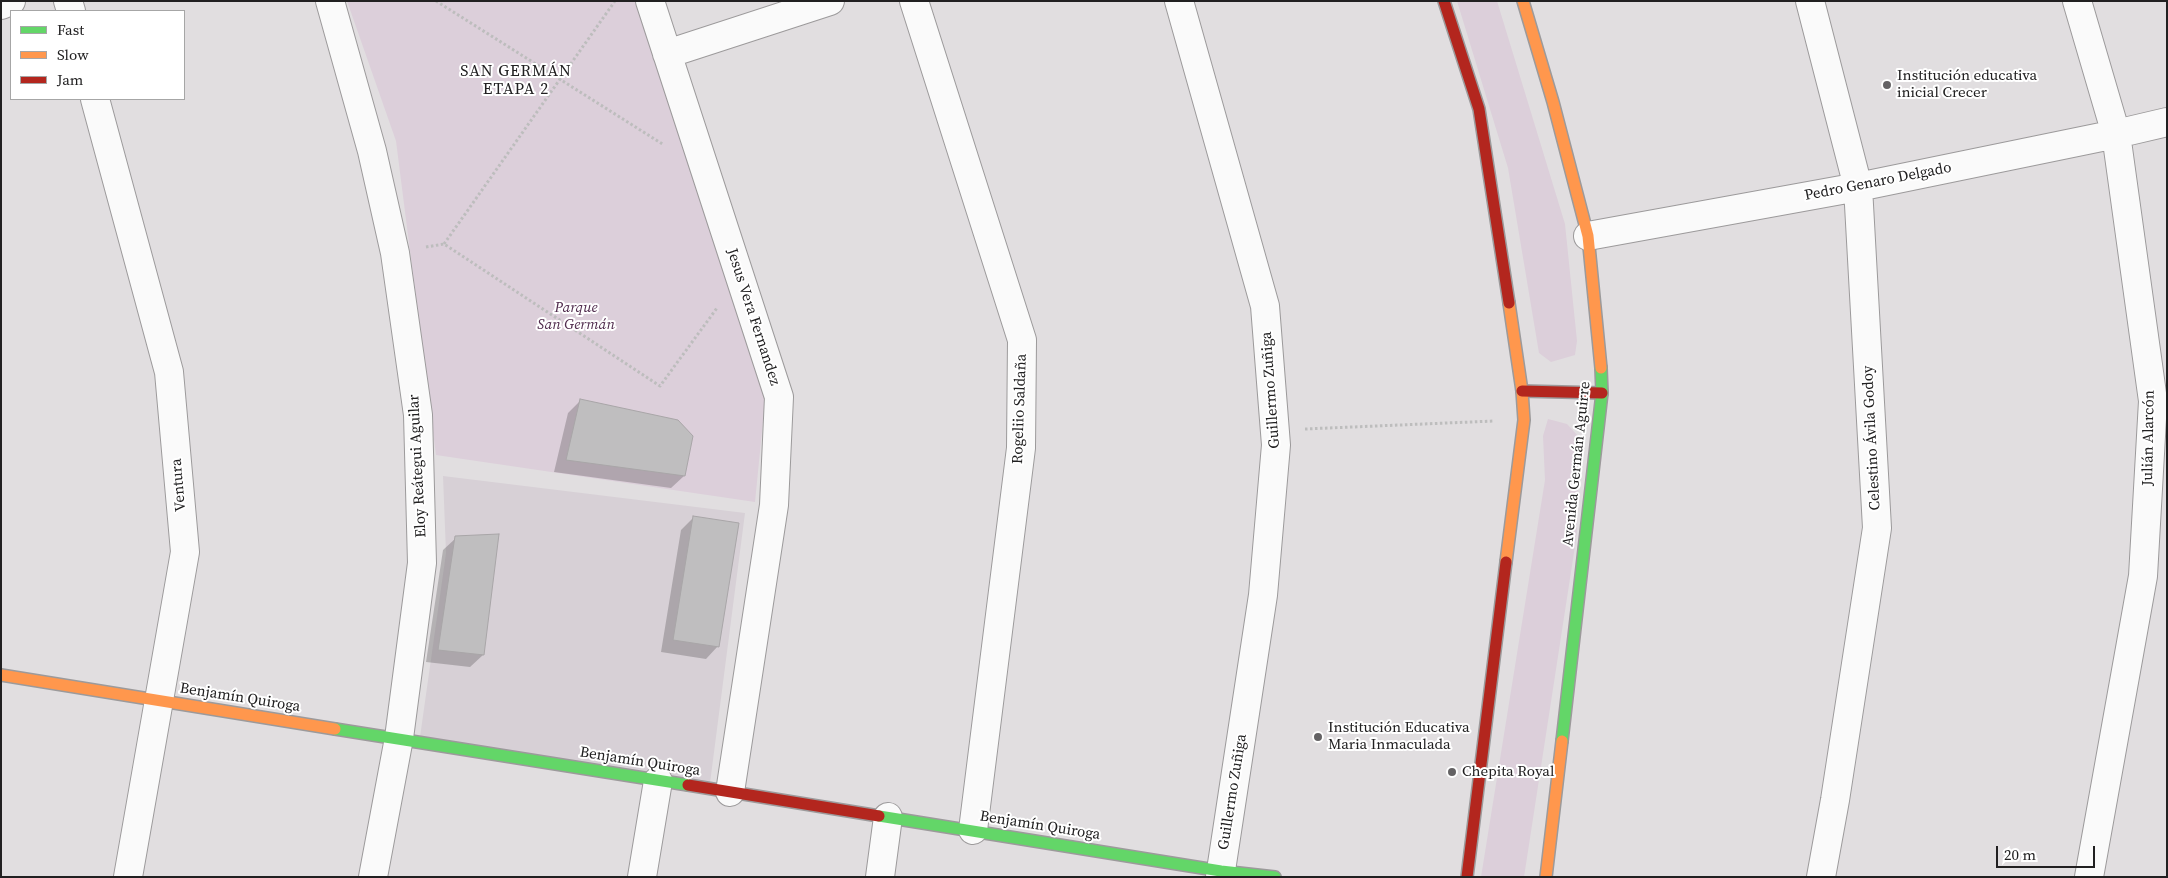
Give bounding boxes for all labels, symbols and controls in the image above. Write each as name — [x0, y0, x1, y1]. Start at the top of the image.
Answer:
legend — [10, 10, 185, 100]
text: Fast — [57, 19, 84, 40]
text: Slow — [57, 44, 89, 65]
district label: SAN GERMÁN ETAPA 2 — [459, 62, 573, 100]
place label: Institución educativa inicial Crecer — [1897, 67, 2037, 102]
text: Jam — [57, 69, 83, 90]
marker: Institución educativa inicial Crecer — [1881, 79, 1893, 91]
street label: Pedro Genaro Delgado — [1803, 159, 1953, 205]
street label: Jesus Vera Fernandez — [722, 246, 784, 388]
park label: Parque San Germán — [537, 299, 615, 334]
street label: Guillermo Zuñiga — [1258, 331, 1284, 449]
street label: Rogeliio Saldaña — [1009, 353, 1031, 465]
street label: Celestino Ávila Godoy — [1859, 365, 1885, 511]
street label: Avenida Germán Aguirre — [1559, 380, 1595, 548]
street label: Julián Alarcón — [2139, 390, 2159, 486]
street label: Eloy Reátegui Aguilar — [405, 394, 431, 538]
street label: Ventura — [168, 458, 190, 512]
street label: Benjamín Quiroga — [178, 680, 302, 716]
place label: Institución Educativa Maria Inmaculada — [1328, 719, 1470, 754]
marker: Institución Educativa Maria Inmaculada — [1312, 731, 1324, 743]
street label: Guillermo Zuñiga — [1215, 733, 1251, 851]
street label: Benjamín Quiroga — [578, 744, 702, 780]
place label: Chepita Royal — [1462, 763, 1554, 781]
marker: Chepita Royal — [1446, 766, 1458, 778]
street label: Benjamín Quiroga — [978, 808, 1102, 844]
scale bar — [1998, 836, 2097, 868]
text: 20 m — [2004, 844, 2036, 865]

